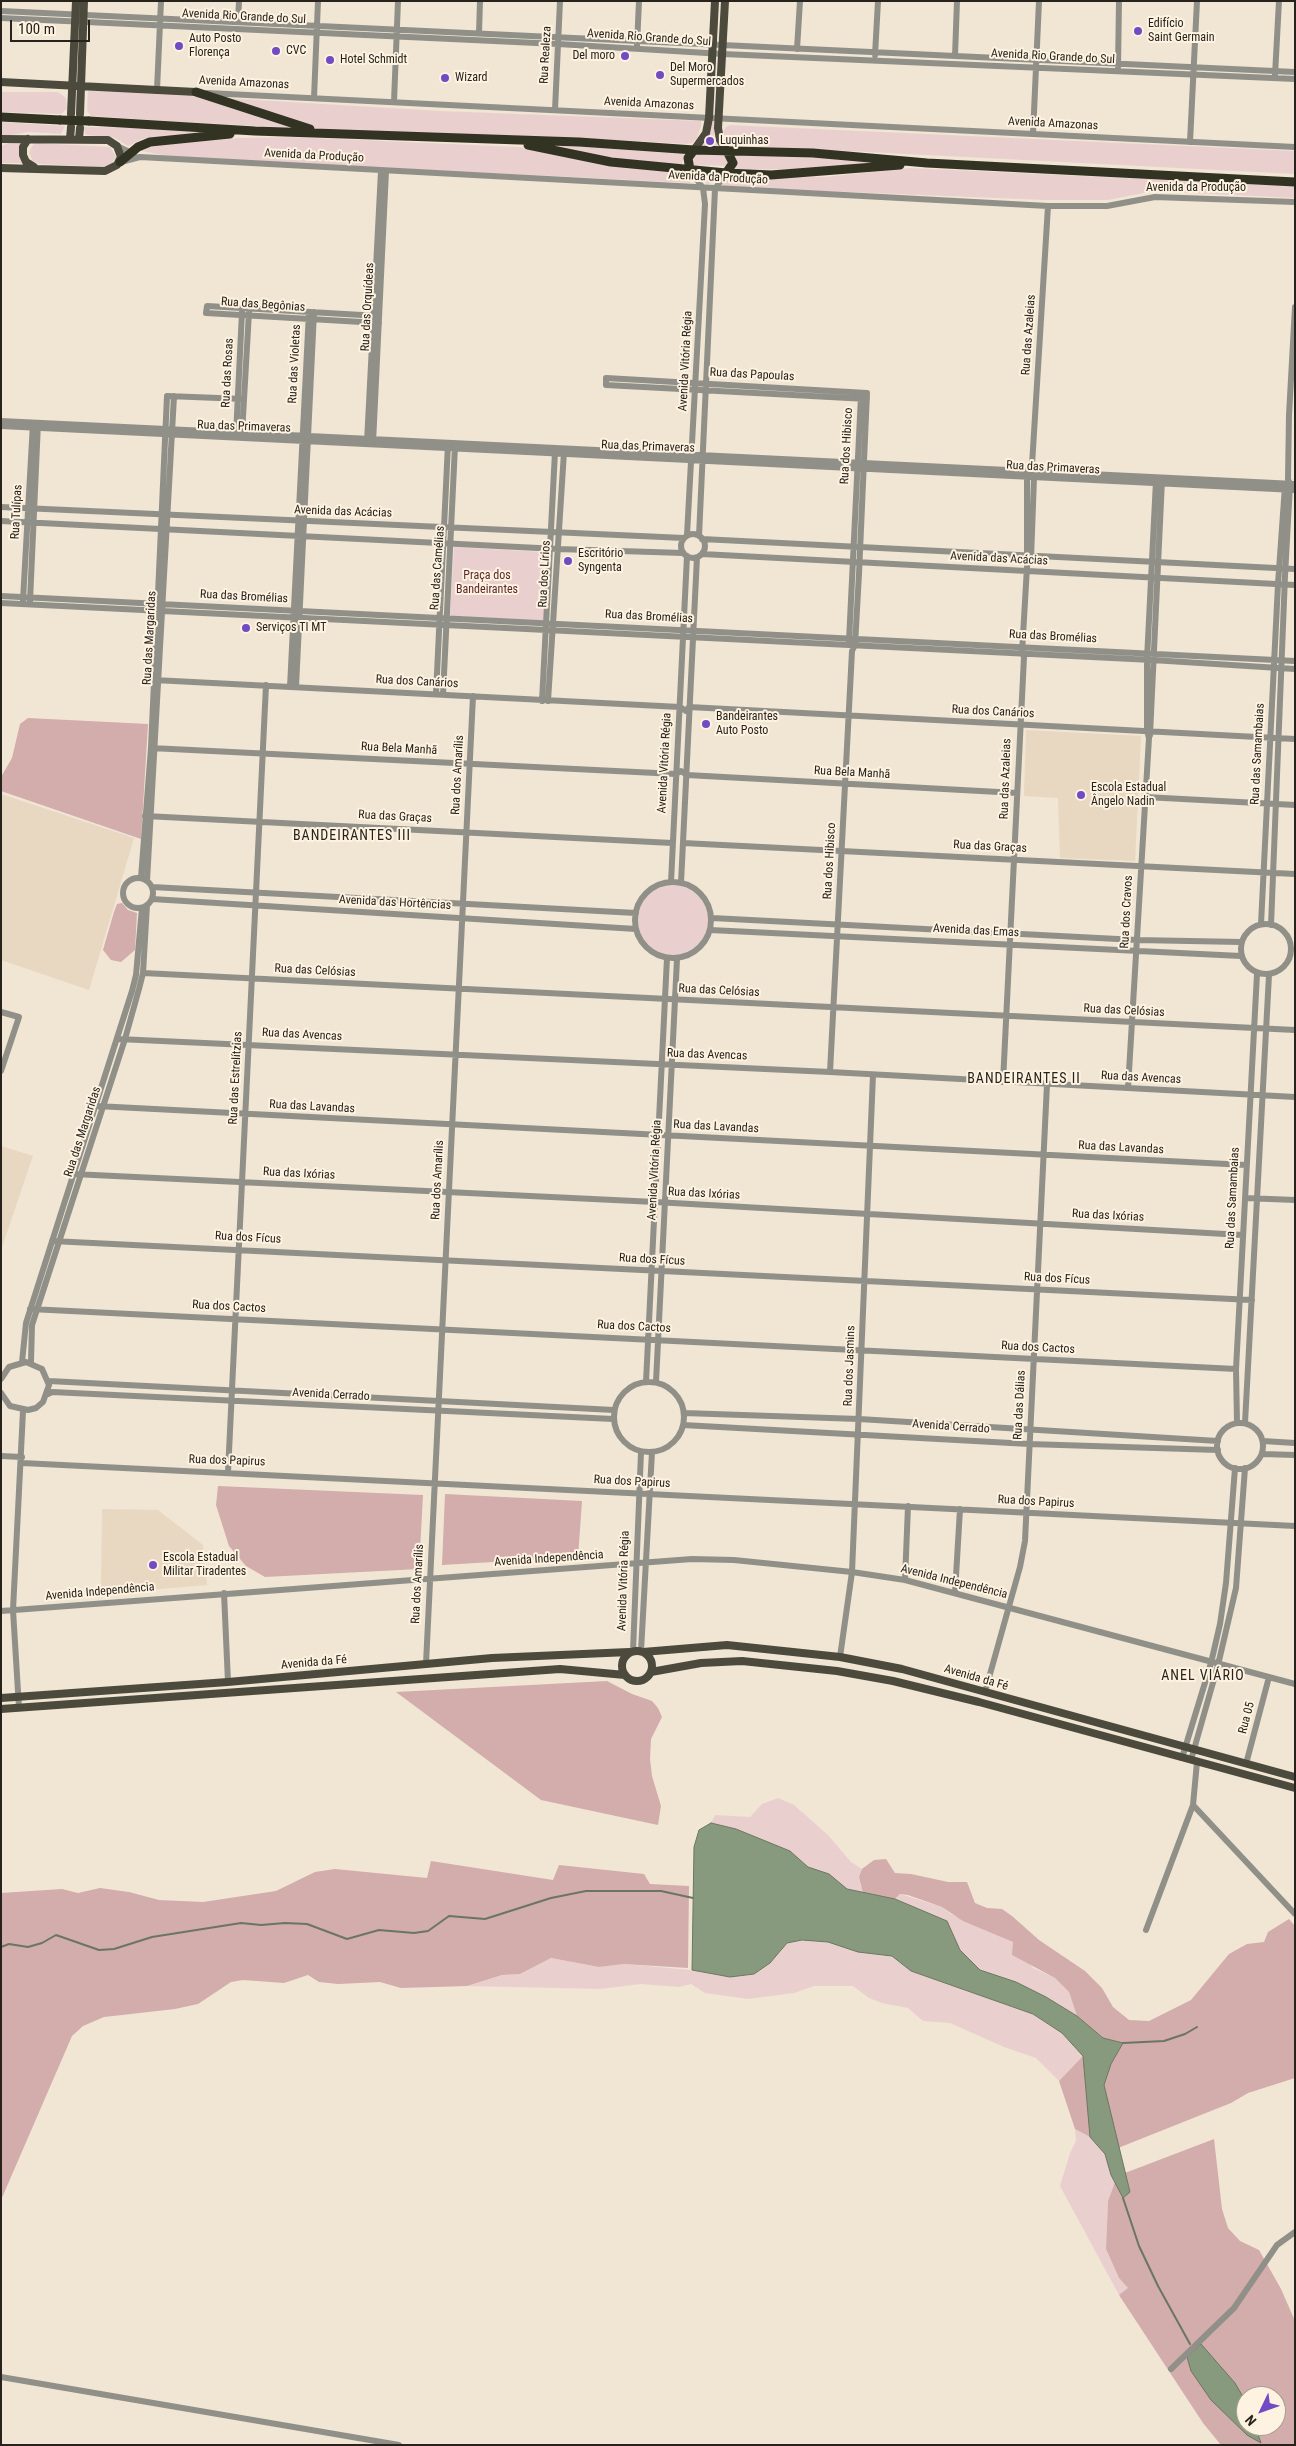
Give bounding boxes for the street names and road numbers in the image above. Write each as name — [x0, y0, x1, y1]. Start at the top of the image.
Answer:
street label: Avenida Rio Grande do Sul — [182, 7, 306, 27]
street label: Rua Realeza — [537, 26, 555, 84]
street label: Avenida Rio Grande do Sul — [587, 26, 711, 50]
street label: Avenida Rio Grande do Sul — [991, 47, 1115, 67]
street label: Avenida Amazonas — [199, 73, 289, 93]
street label: Avenida Amazonas — [604, 94, 694, 114]
street label: Avenida Amazonas — [1008, 114, 1098, 134]
street label: Avenida da Produção — [264, 146, 364, 166]
street label: Avenida da Produção — [668, 168, 768, 188]
street label: Avenida da Produção — [1146, 181, 1246, 195]
street label: Rua das Orquídeas — [358, 262, 378, 352]
street label: Rua das Azaleias — [1019, 294, 1039, 376]
street label: Rua das Begônias — [220, 295, 306, 315]
street label: Avenida Vitória Régia — [676, 310, 696, 412]
street label: Rua das Violetas — [286, 324, 304, 404]
street label: Rua das Rosas — [219, 338, 237, 408]
street label: Rua das Papoulas — [709, 366, 795, 384]
street label: Rua dos Hibisco — [838, 407, 856, 485]
street label: Rua das Primaveras — [197, 418, 291, 436]
street label: Rua das Primaveras — [601, 438, 695, 456]
street label: Rua das Primaveras — [1006, 458, 1100, 478]
street label: Rua Tulípas — [8, 484, 26, 540]
street label: Avenida das Acácias — [294, 503, 392, 521]
street label: Rua das Camélias — [428, 525, 448, 611]
street label: Rua dos Lírios — [536, 540, 554, 608]
street label: Avenida das Acácias — [950, 549, 1048, 569]
street label: Rua das Bromélias — [200, 588, 288, 606]
street label: Rua das Margaridas — [140, 591, 160, 685]
street label: Rua das Bromélias — [605, 608, 693, 626]
street label: Rua das Bromélias — [1009, 628, 1097, 646]
street label: Rua dos Canários — [375, 673, 459, 691]
street label: Rua dos Canários — [951, 703, 1035, 721]
street label: Rua das Samambaias — [1248, 703, 1268, 805]
street label: Avenida Vitória Régia — [655, 712, 675, 814]
street label: Rua dos Amarílis — [449, 735, 467, 815]
street label: Rua das Azaleias — [997, 738, 1015, 820]
street label: Rua Bela Manhã — [361, 740, 437, 758]
street label: Rua Bela Manhã — [814, 764, 890, 782]
street label: Rua das Graças — [358, 808, 432, 826]
street label: Rua dos Hibisco — [821, 822, 839, 900]
street label: Rua das Graças — [953, 838, 1027, 856]
street label: Rua dos Cravos — [1118, 875, 1136, 949]
street label: Avenida das Hortências — [339, 893, 451, 913]
street label: Avenida das Emas — [932, 922, 1020, 940]
street label: Rua das Celósias — [274, 962, 356, 980]
street label: Rua das Celósias — [678, 982, 760, 1000]
street label: Rua das Celósias — [1083, 1002, 1165, 1020]
street label: Rua das Avencas — [261, 1026, 343, 1044]
street label: Rua das Estrelítzias — [226, 1031, 246, 1125]
street label: Rua das Avencas — [667, 1046, 747, 1064]
street label: Rua das Avencas — [1100, 1069, 1182, 1087]
street label: Rua das Margaridas — [62, 1085, 104, 1179]
street label: Rua das Lavandas — [269, 1098, 355, 1116]
street label: Rua das Lavandas — [673, 1118, 759, 1136]
street label: Avenida Vitória Régia — [645, 1119, 665, 1221]
street label: Rua das Lavandas — [1078, 1139, 1164, 1157]
street label: Rua dos Amarílis — [429, 1140, 447, 1220]
street label: Rua das Samambaias — [1223, 1147, 1243, 1249]
street label: Rua das Ixórias — [262, 1165, 336, 1183]
street label: Rua das Ixórias — [667, 1185, 741, 1203]
street label: Rua das Ixórias — [1071, 1207, 1145, 1225]
street label: Rua dos Fícus — [215, 1229, 281, 1247]
street label: Rua dos Fícus — [619, 1251, 685, 1269]
street label: Rua dos Fícus — [1024, 1270, 1090, 1288]
street label: Rua dos Cactos — [192, 1298, 266, 1316]
street label: Rua dos Cactos — [597, 1318, 671, 1336]
street label: Rua dos Jasmins — [841, 1325, 859, 1407]
street label: Rua dos Cactos — [1001, 1339, 1075, 1357]
street label: Rua das Dálias — [1011, 1370, 1029, 1440]
street label: Avenida Cerrado — [292, 1386, 370, 1404]
street label: Avenida Cerrado — [912, 1417, 990, 1437]
street label: Rua dos Papirus — [188, 1452, 266, 1470]
street label: Rua dos Papirus — [593, 1473, 671, 1491]
street label: Rua dos Papirus — [997, 1493, 1075, 1511]
street label: Avenida Vitória Régia — [615, 1530, 633, 1632]
street label: Rua dos Amarílis — [409, 1544, 427, 1624]
street label: Avenida Independência — [494, 1548, 604, 1570]
street label: Avenida Independência — [899, 1562, 1009, 1602]
street label: Avenida Independência — [45, 1580, 155, 1604]
street label: Avenida da Fé — [280, 1653, 348, 1673]
street label: Avenida da Fé — [942, 1662, 1010, 1694]
street label: Rua 05 — [1236, 1700, 1258, 1736]

